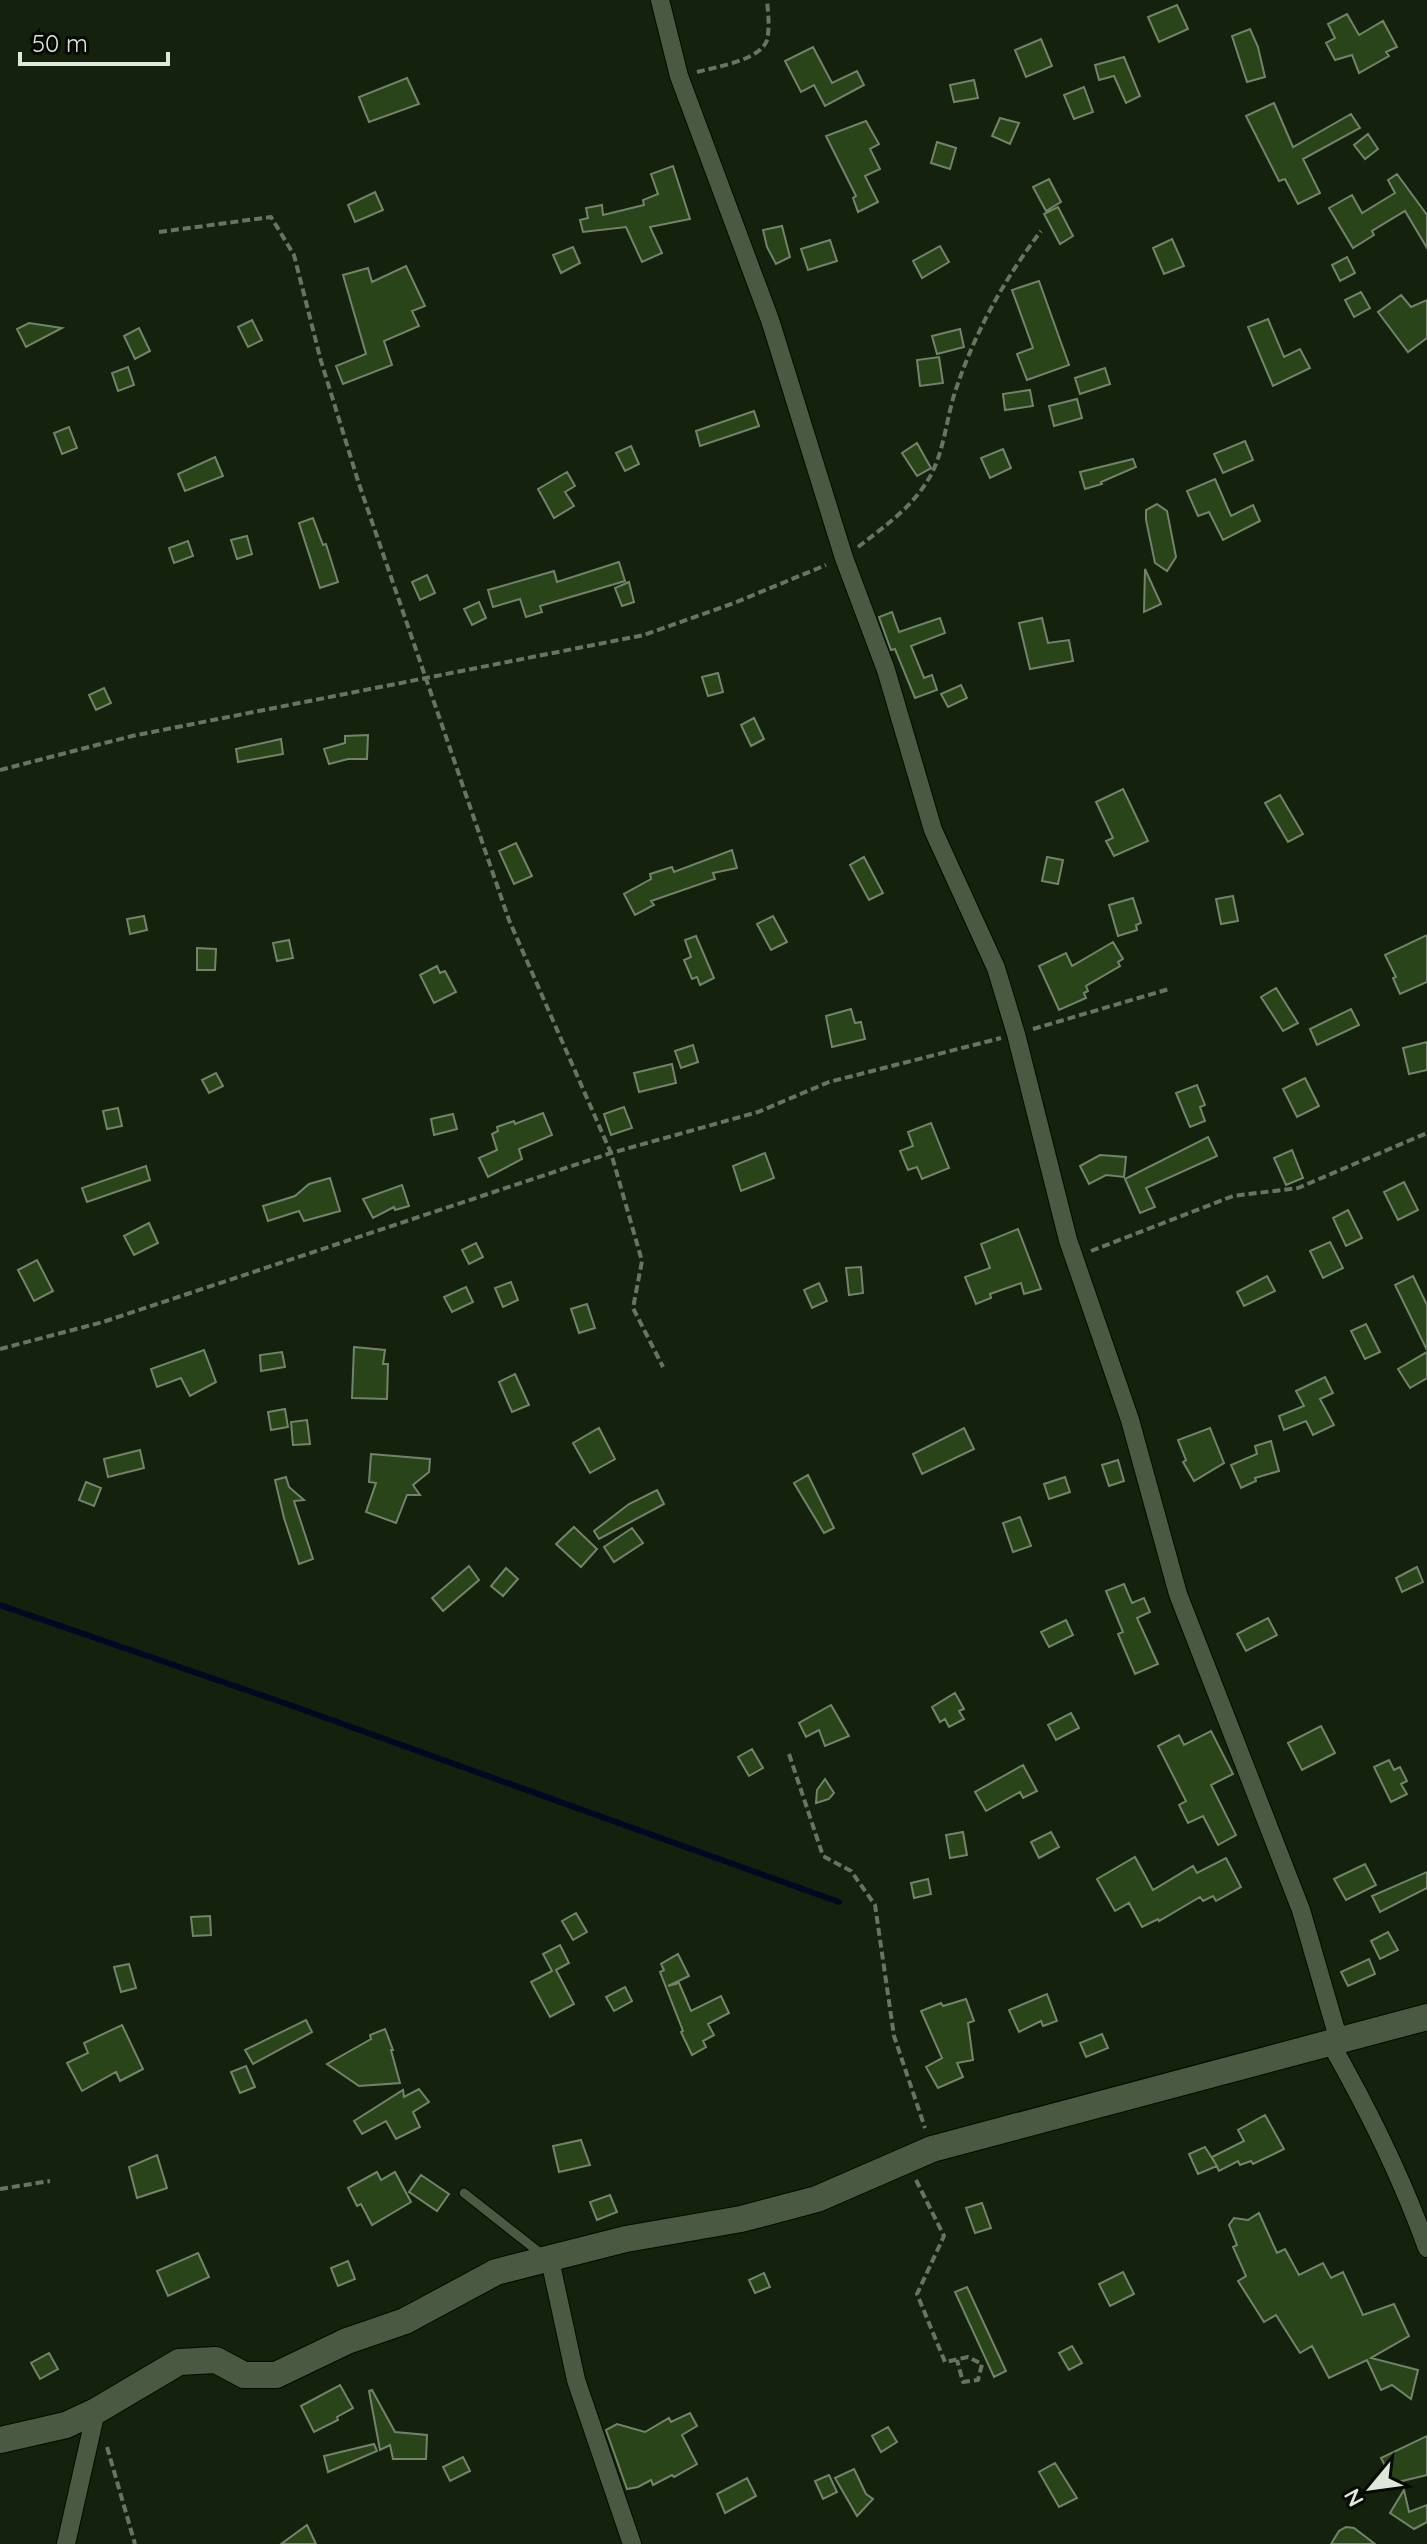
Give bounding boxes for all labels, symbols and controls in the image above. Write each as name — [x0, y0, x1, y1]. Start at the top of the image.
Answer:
scale bar — [20, 16, 168, 66]
text: 50 m — [32, 28, 88, 58]
north arrow — [1331, 2448, 1411, 2528]
text: N — [1337, 2484, 1370, 2512]

